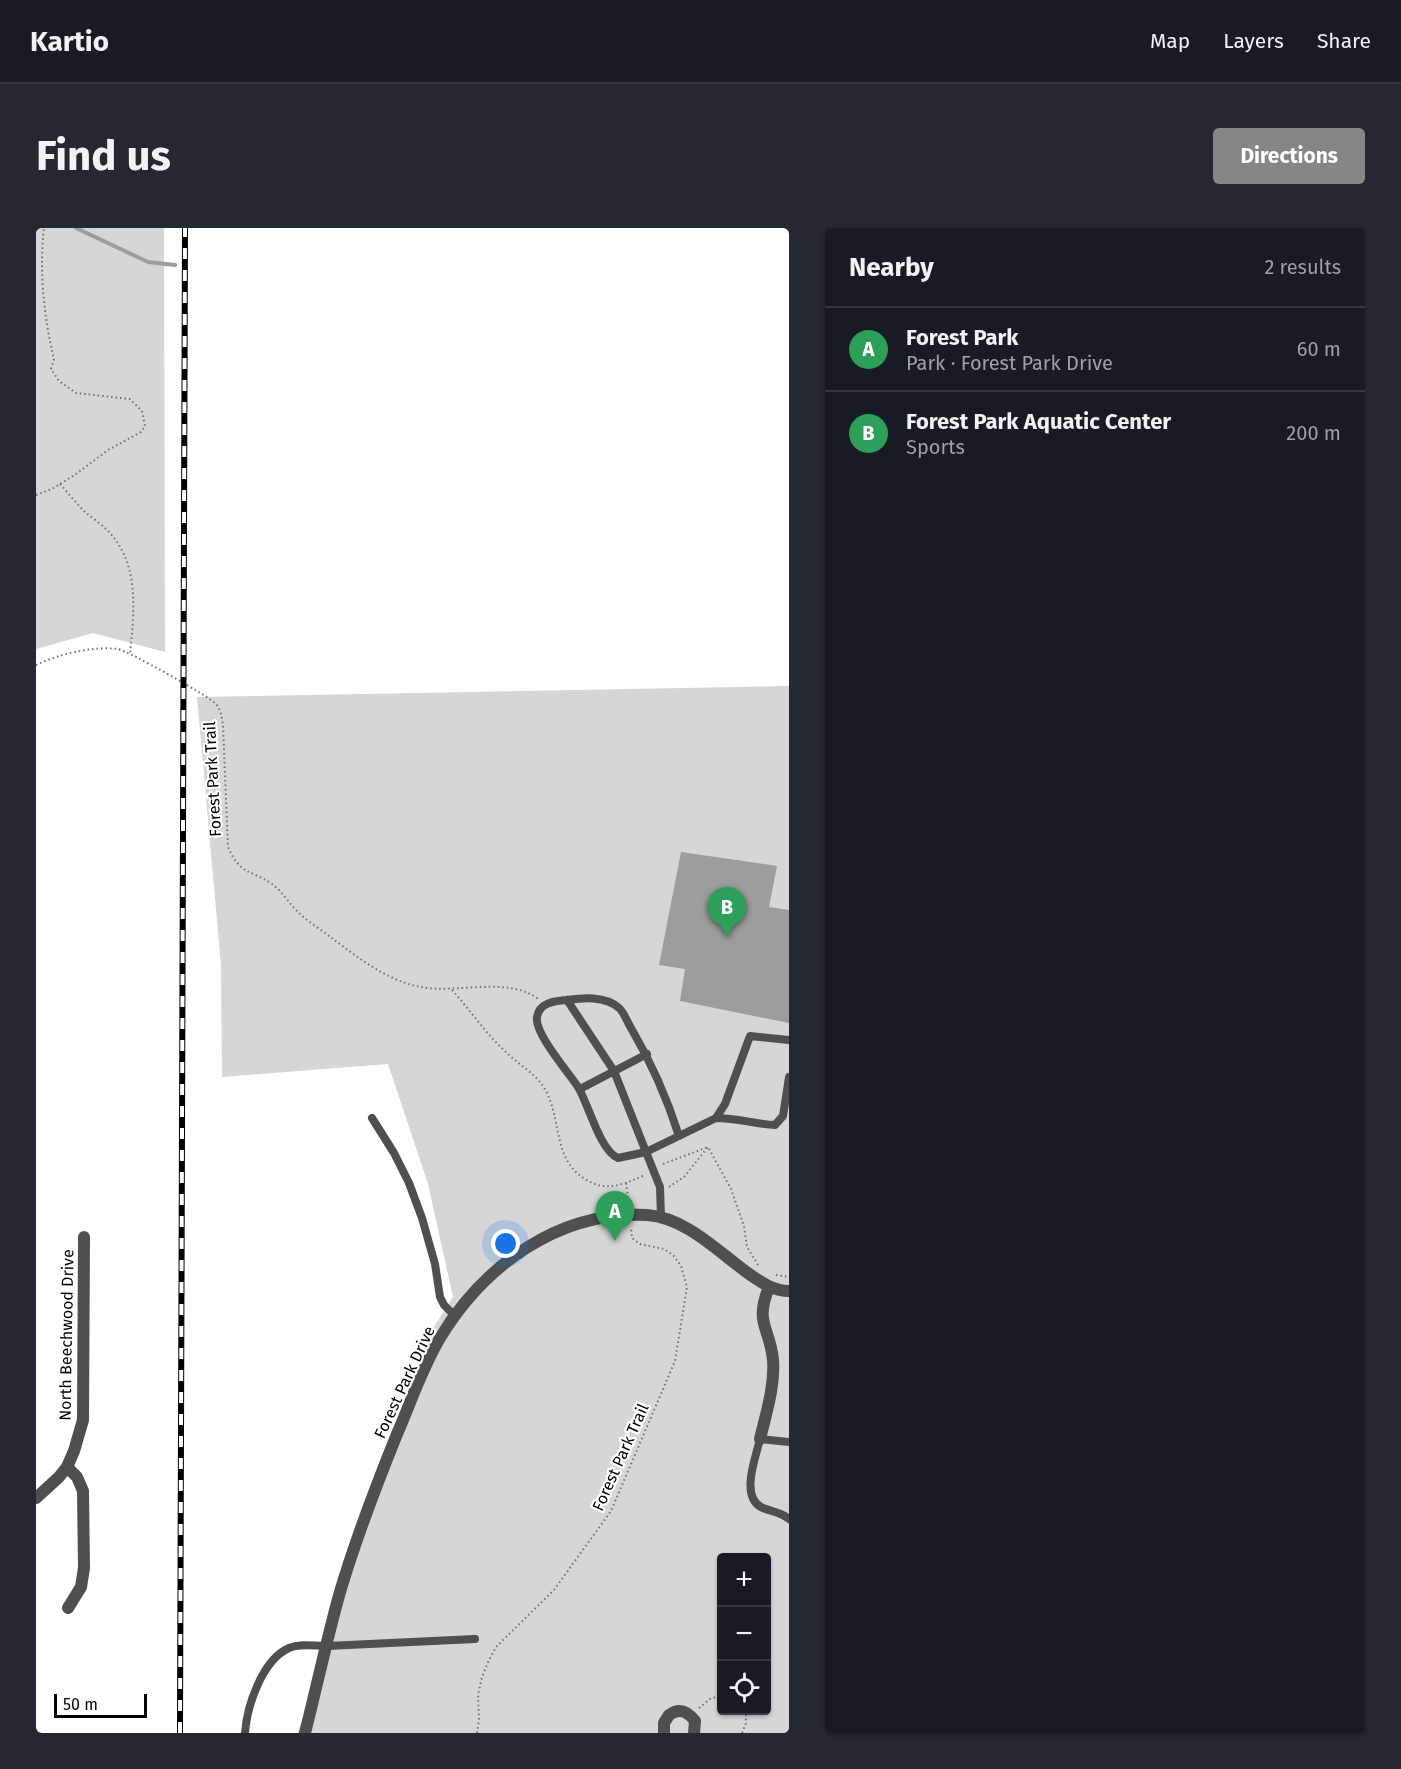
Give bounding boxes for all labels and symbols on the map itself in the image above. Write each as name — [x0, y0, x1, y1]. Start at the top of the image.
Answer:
street label: Forest Park Trail — [200, 720, 225, 837]
pin: B — [708, 888, 746, 937]
pin: A — [596, 1192, 634, 1241]
your location — [491, 1229, 520, 1258]
street label: North Beechwood Drive — [56, 1249, 77, 1421]
street label: Forest Park Drive — [370, 1323, 439, 1441]
street label: Forest Park Trail — [588, 1400, 653, 1514]
scale bar — [54, 1691, 147, 1718]

